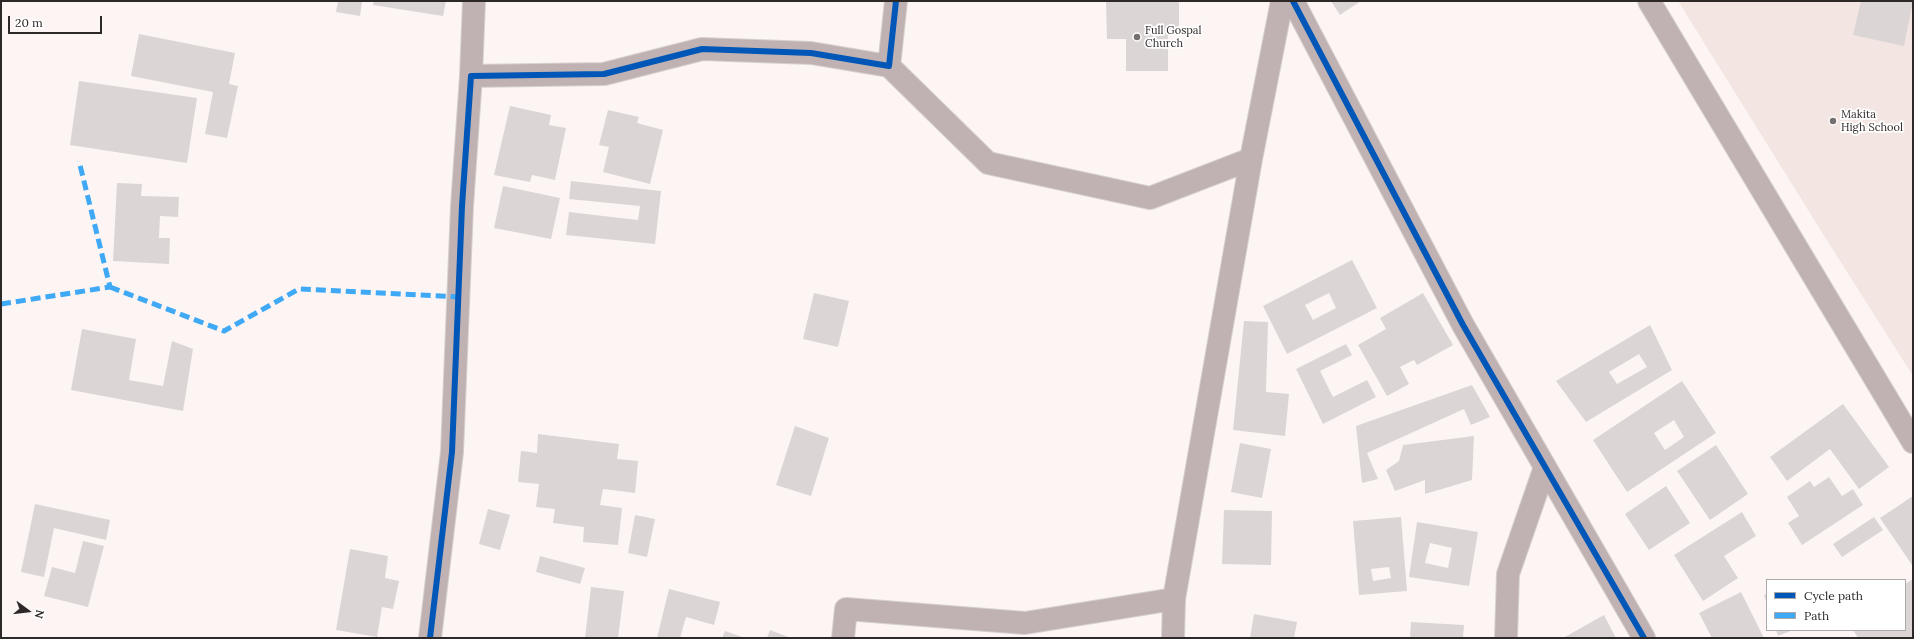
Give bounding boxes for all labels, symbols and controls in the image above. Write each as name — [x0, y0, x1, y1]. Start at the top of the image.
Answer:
scale bar — [10, 8, 104, 34]
text: 20 m — [15, 15, 43, 30]
place label: Full Gospal Church — [1145, 24, 1201, 50]
marker: Full Gospal Church — [1132, 32, 1142, 42]
place label: Makita High School — [1841, 108, 1903, 134]
marker: Makita High School — [1828, 116, 1838, 126]
legend — [1766, 579, 1906, 631]
text: Cycle path — [1804, 588, 1863, 603]
north arrow — [8, 591, 48, 631]
text: N — [32, 608, 47, 620]
text: Path — [1804, 608, 1829, 623]

